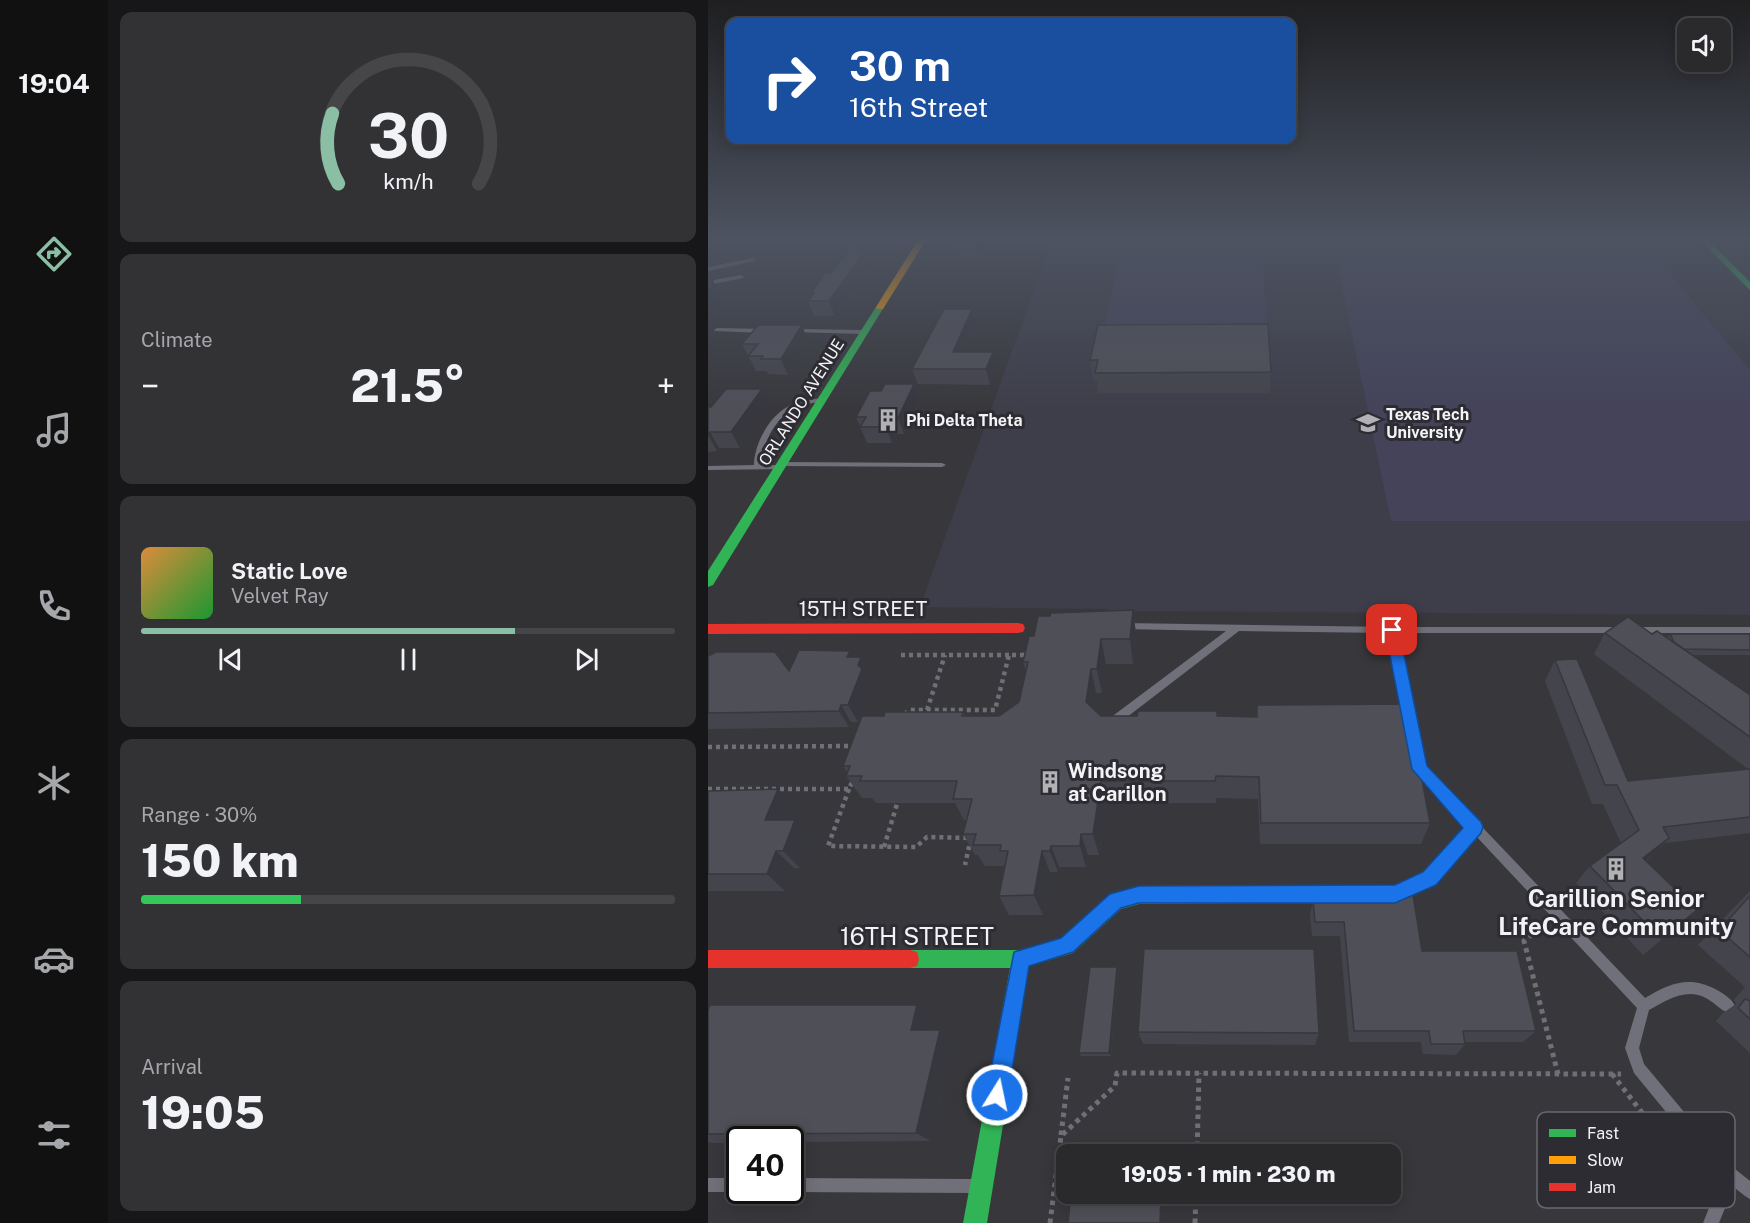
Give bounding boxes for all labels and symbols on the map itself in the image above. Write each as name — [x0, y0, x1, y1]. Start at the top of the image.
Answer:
street label: ORLANDO AVENUE — [755, 335, 848, 469]
place label: Texas Tech University — [1386, 405, 1469, 442]
building icon: Phi Delta Theta — [875, 407, 901, 433]
school or university icon: Texas Tech University — [1355, 410, 1381, 436]
place label: Phi Delta Theta — [906, 411, 1023, 430]
street label: 15TH STREET — [799, 597, 927, 621]
pin — [1366, 604, 1417, 655]
place label: Windsong at Carillon — [1068, 759, 1167, 806]
building icon: Windsong at Carillon — [1037, 769, 1063, 795]
building icon: Carillion Senior LifeCare Community — [1603, 856, 1629, 882]
place label: Carillion Senior LifeCare Community — [1498, 884, 1734, 940]
street label: 16TH STREET — [840, 922, 994, 950]
position arrow — [965, 1063, 1029, 1127]
legend — [1537, 1112, 1735, 1208]
text: Fast — [1587, 1124, 1619, 1143]
speed limit sign: 40 — [726, 1126, 804, 1204]
text: Slow — [1587, 1151, 1624, 1170]
text: Jam — [1587, 1178, 1616, 1197]

